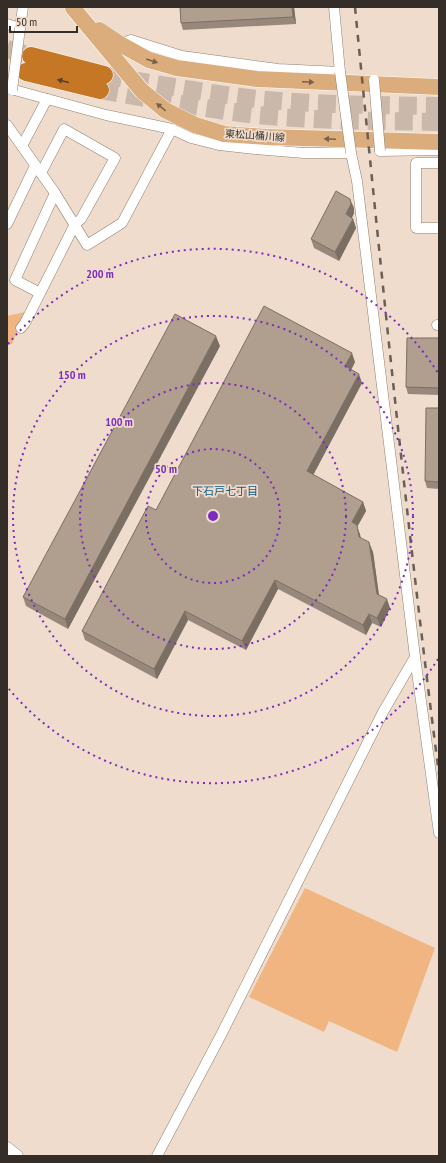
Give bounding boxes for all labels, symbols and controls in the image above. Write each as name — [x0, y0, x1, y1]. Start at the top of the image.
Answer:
scale bar — [10, 8, 77, 34]
text: 50 m — [16, 14, 37, 29]
one-way arrow — [146, 58, 158, 64]
one-way arrow — [57, 78, 69, 84]
one-way arrow — [302, 78, 314, 85]
one-way arrow — [155, 102, 166, 111]
street label: 東松山桶川線 — [225, 127, 285, 144]
one-way arrow — [324, 135, 336, 142]
text: 200 m — [86, 266, 114, 281]
text: 150 m — [58, 367, 86, 382]
text: 100 m — [105, 414, 133, 429]
text: 50 m — [155, 461, 177, 476]
district label: 下石戸七丁目 — [192, 484, 258, 498]
centre of rings — [206, 509, 220, 523]

